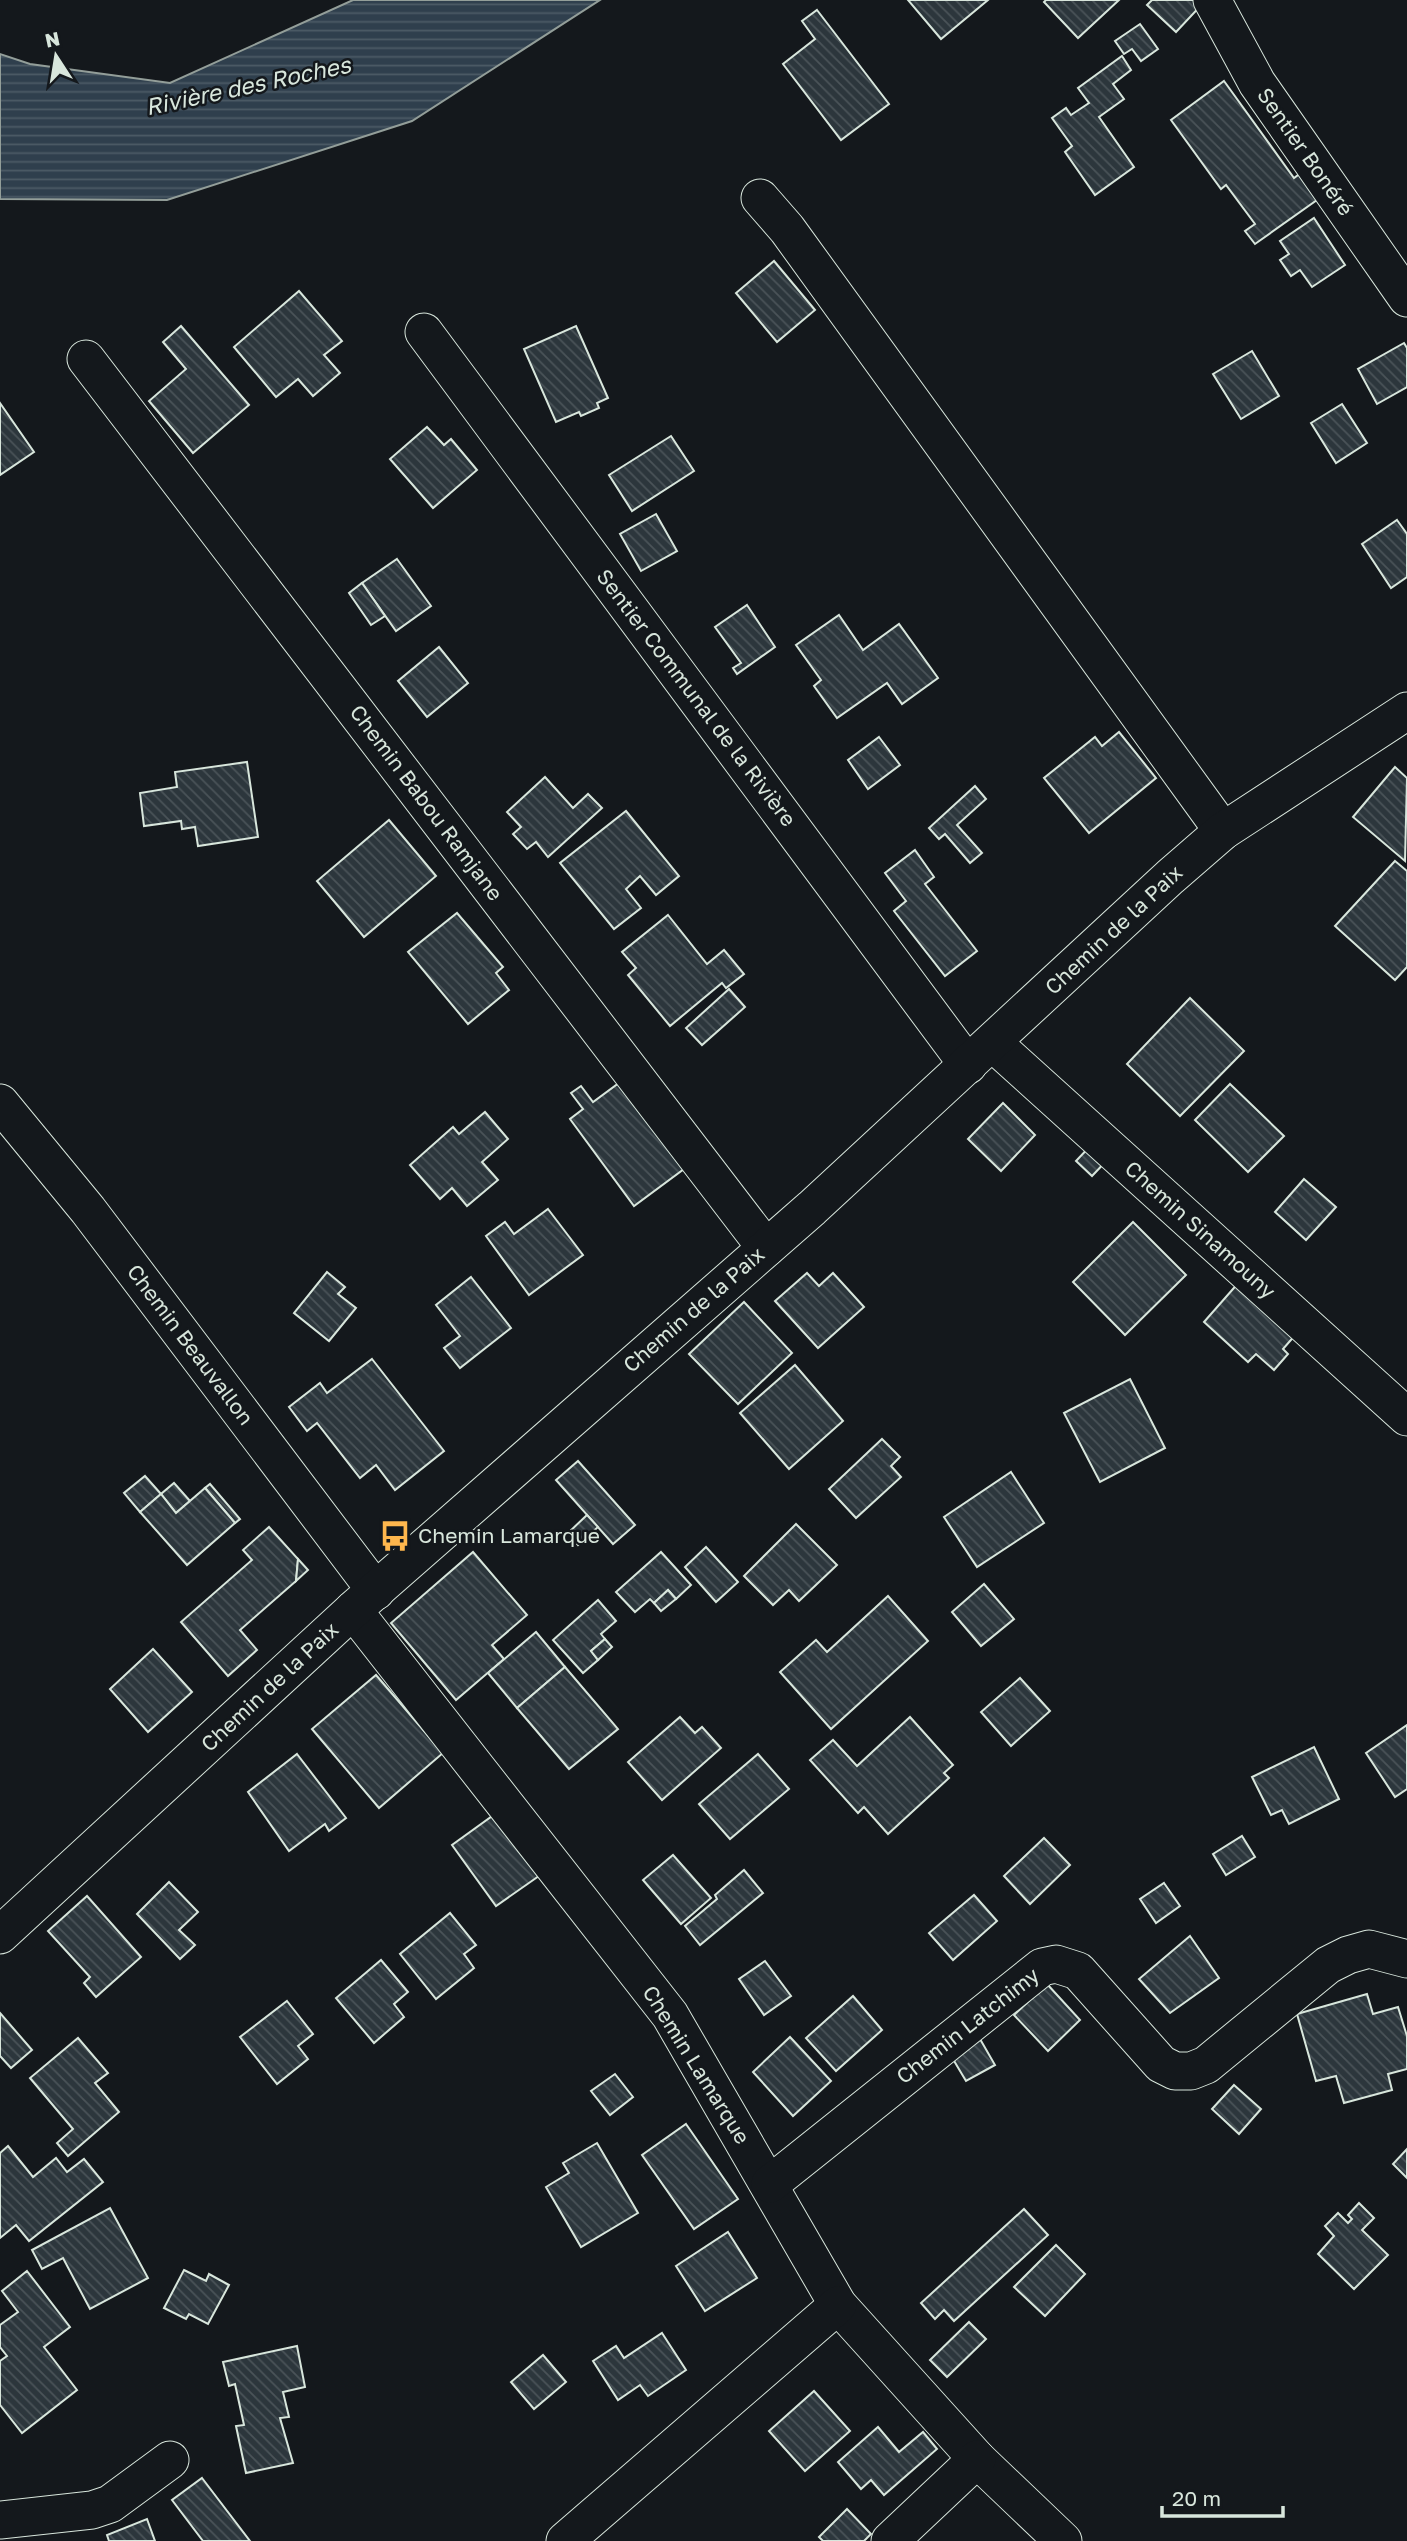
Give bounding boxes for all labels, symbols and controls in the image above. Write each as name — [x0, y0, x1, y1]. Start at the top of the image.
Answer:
north arrow — [21, 21, 91, 91]
text: N — [43, 26, 62, 52]
water label: Rivière des Roches — [143, 49, 354, 120]
street label: Sentier Bonéré — [1252, 83, 1359, 220]
street label: Sentier Communal de la Rivière — [592, 564, 802, 831]
street label: Chemin Babou Ramjane — [345, 699, 509, 905]
street label: Chemin de la Paix — [1039, 859, 1188, 1000]
street label: Chemin Sinamouny — [1120, 1155, 1282, 1304]
street label: Chemin de la Paix — [617, 1241, 770, 1378]
street label: Chemin Beauvallon — [122, 1259, 260, 1430]
bus stop icon: Chemin Lamarque — [378, 1519, 412, 1553]
place label: Chemin Lamarque — [418, 1522, 600, 1548]
street label: Chemin de la Paix — [195, 1616, 344, 1757]
street label: Chemin Latchimy — [891, 1961, 1044, 2089]
street label: Chemin Lamarque — [638, 1980, 756, 2149]
scale bar — [1162, 2474, 1283, 2518]
text: 20 m — [1172, 2485, 1221, 2511]

